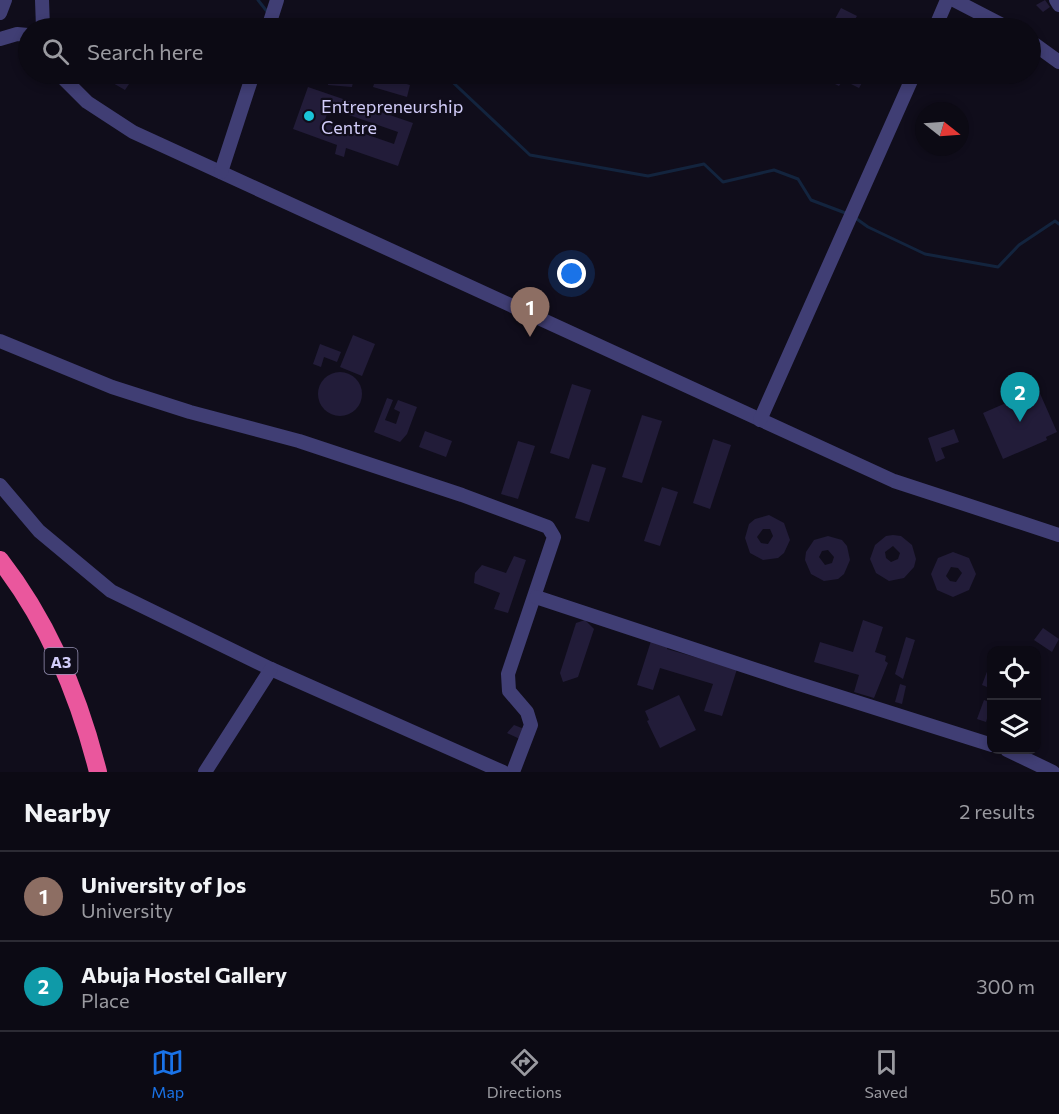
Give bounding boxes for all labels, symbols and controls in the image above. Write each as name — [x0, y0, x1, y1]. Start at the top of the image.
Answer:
search box — [18, 18, 1041, 84]
icon: search — [39, 35, 72, 68]
text: Search here — [87, 38, 203, 65]
place label: Entrepreneurship Centre — [321, 95, 463, 138]
north arrow — [915, 102, 969, 156]
marker: Entrepreneurship Centre — [302, 109, 316, 123]
your location — [557, 259, 586, 288]
pin: 1 — [510, 288, 550, 337]
pin: 2 — [1000, 372, 1040, 422]
map controls — [987, 646, 1041, 754]
button: locate — [987, 646, 1041, 700]
road number: A3 — [44, 648, 78, 674]
button: layers — [987, 700, 1041, 754]
text: Nearby — [24, 796, 111, 827]
text: 2 results — [959, 799, 1035, 823]
text: University of Jos — [81, 871, 246, 898]
text: 1 — [39, 884, 48, 908]
text: 50 m — [989, 884, 1035, 908]
text: University — [81, 898, 173, 922]
text: Abuja Hostel Gallery — [81, 961, 287, 988]
text: 2 — [38, 974, 49, 998]
text: 300 m — [976, 974, 1035, 998]
text: Place — [81, 988, 130, 1012]
tab: Map — [151, 1046, 184, 1101]
tab: Directions — [487, 1046, 562, 1101]
tab: Saved — [864, 1046, 908, 1101]

